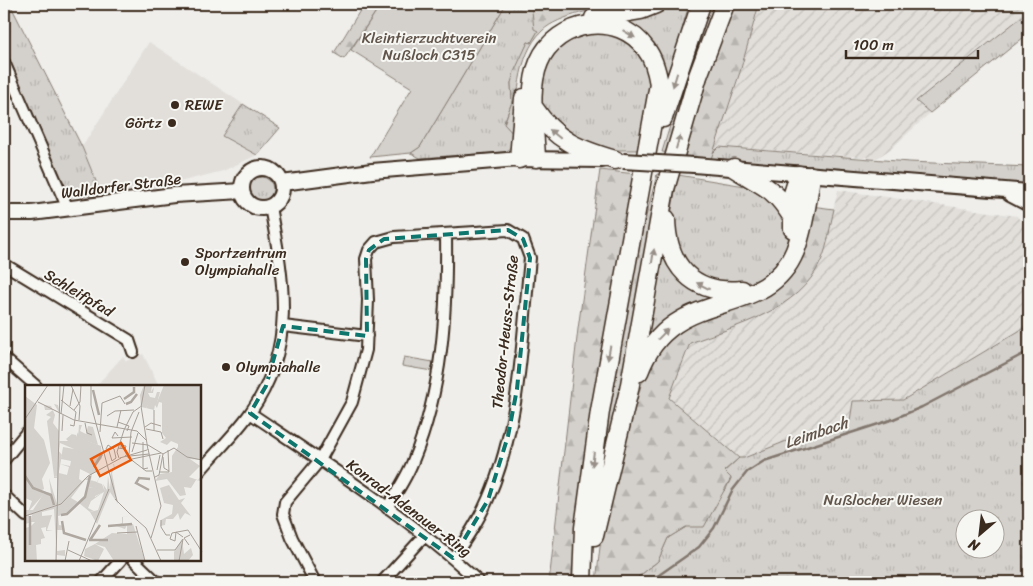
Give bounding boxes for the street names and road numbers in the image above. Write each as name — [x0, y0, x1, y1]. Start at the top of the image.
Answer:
street label: Walldorfer Straße — [59, 166, 183, 206]
street label: Theodor-Heuss-Straße — [484, 254, 526, 410]
street label: Schleifpfad — [39, 262, 120, 325]
street label: Konrad-Adenauer-Ring — [341, 452, 478, 564]

